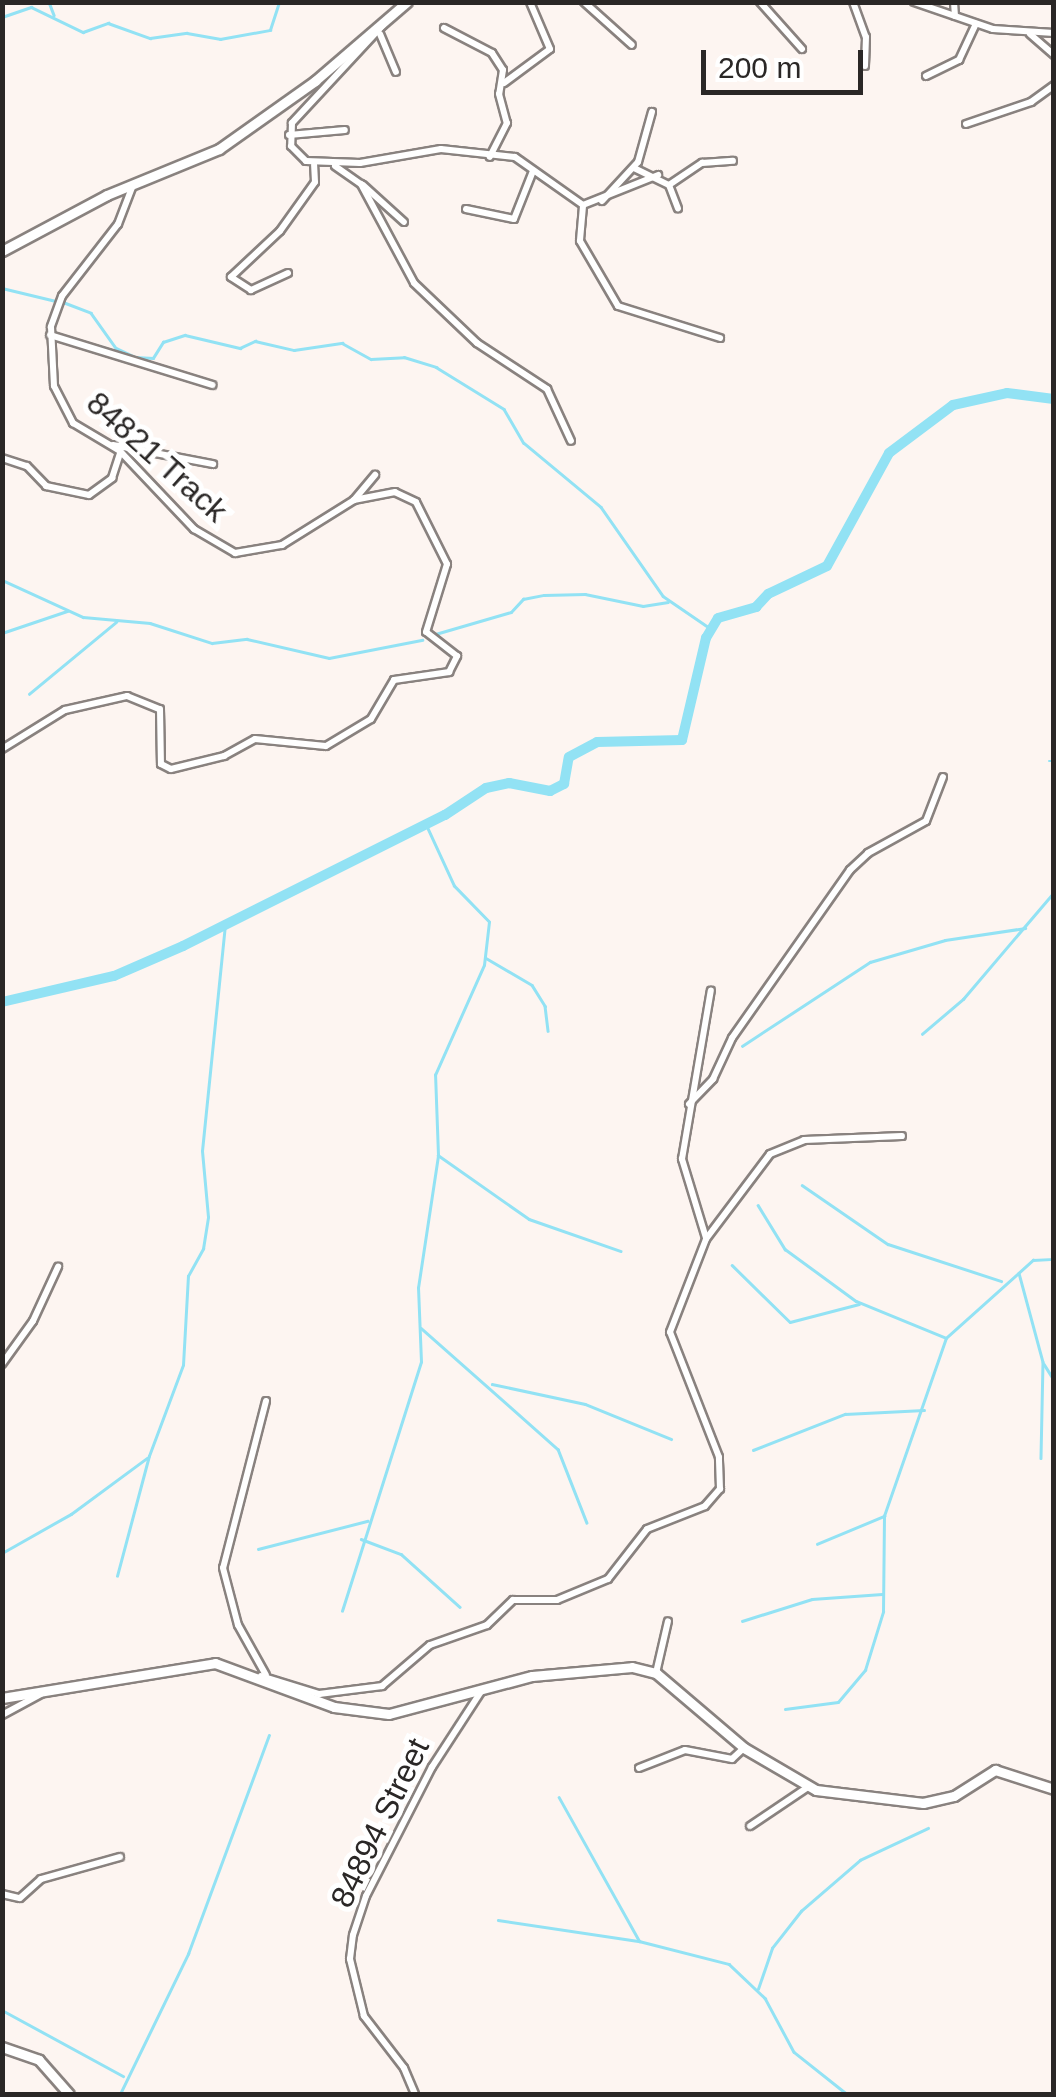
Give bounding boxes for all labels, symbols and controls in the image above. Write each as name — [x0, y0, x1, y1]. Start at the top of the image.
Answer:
scale bar — [706, 30, 868, 92]
text: 200 m — [718, 51, 801, 84]
street label: 84821 Track — [79, 384, 235, 530]
street label: 84894 Street — [323, 1732, 437, 1914]

